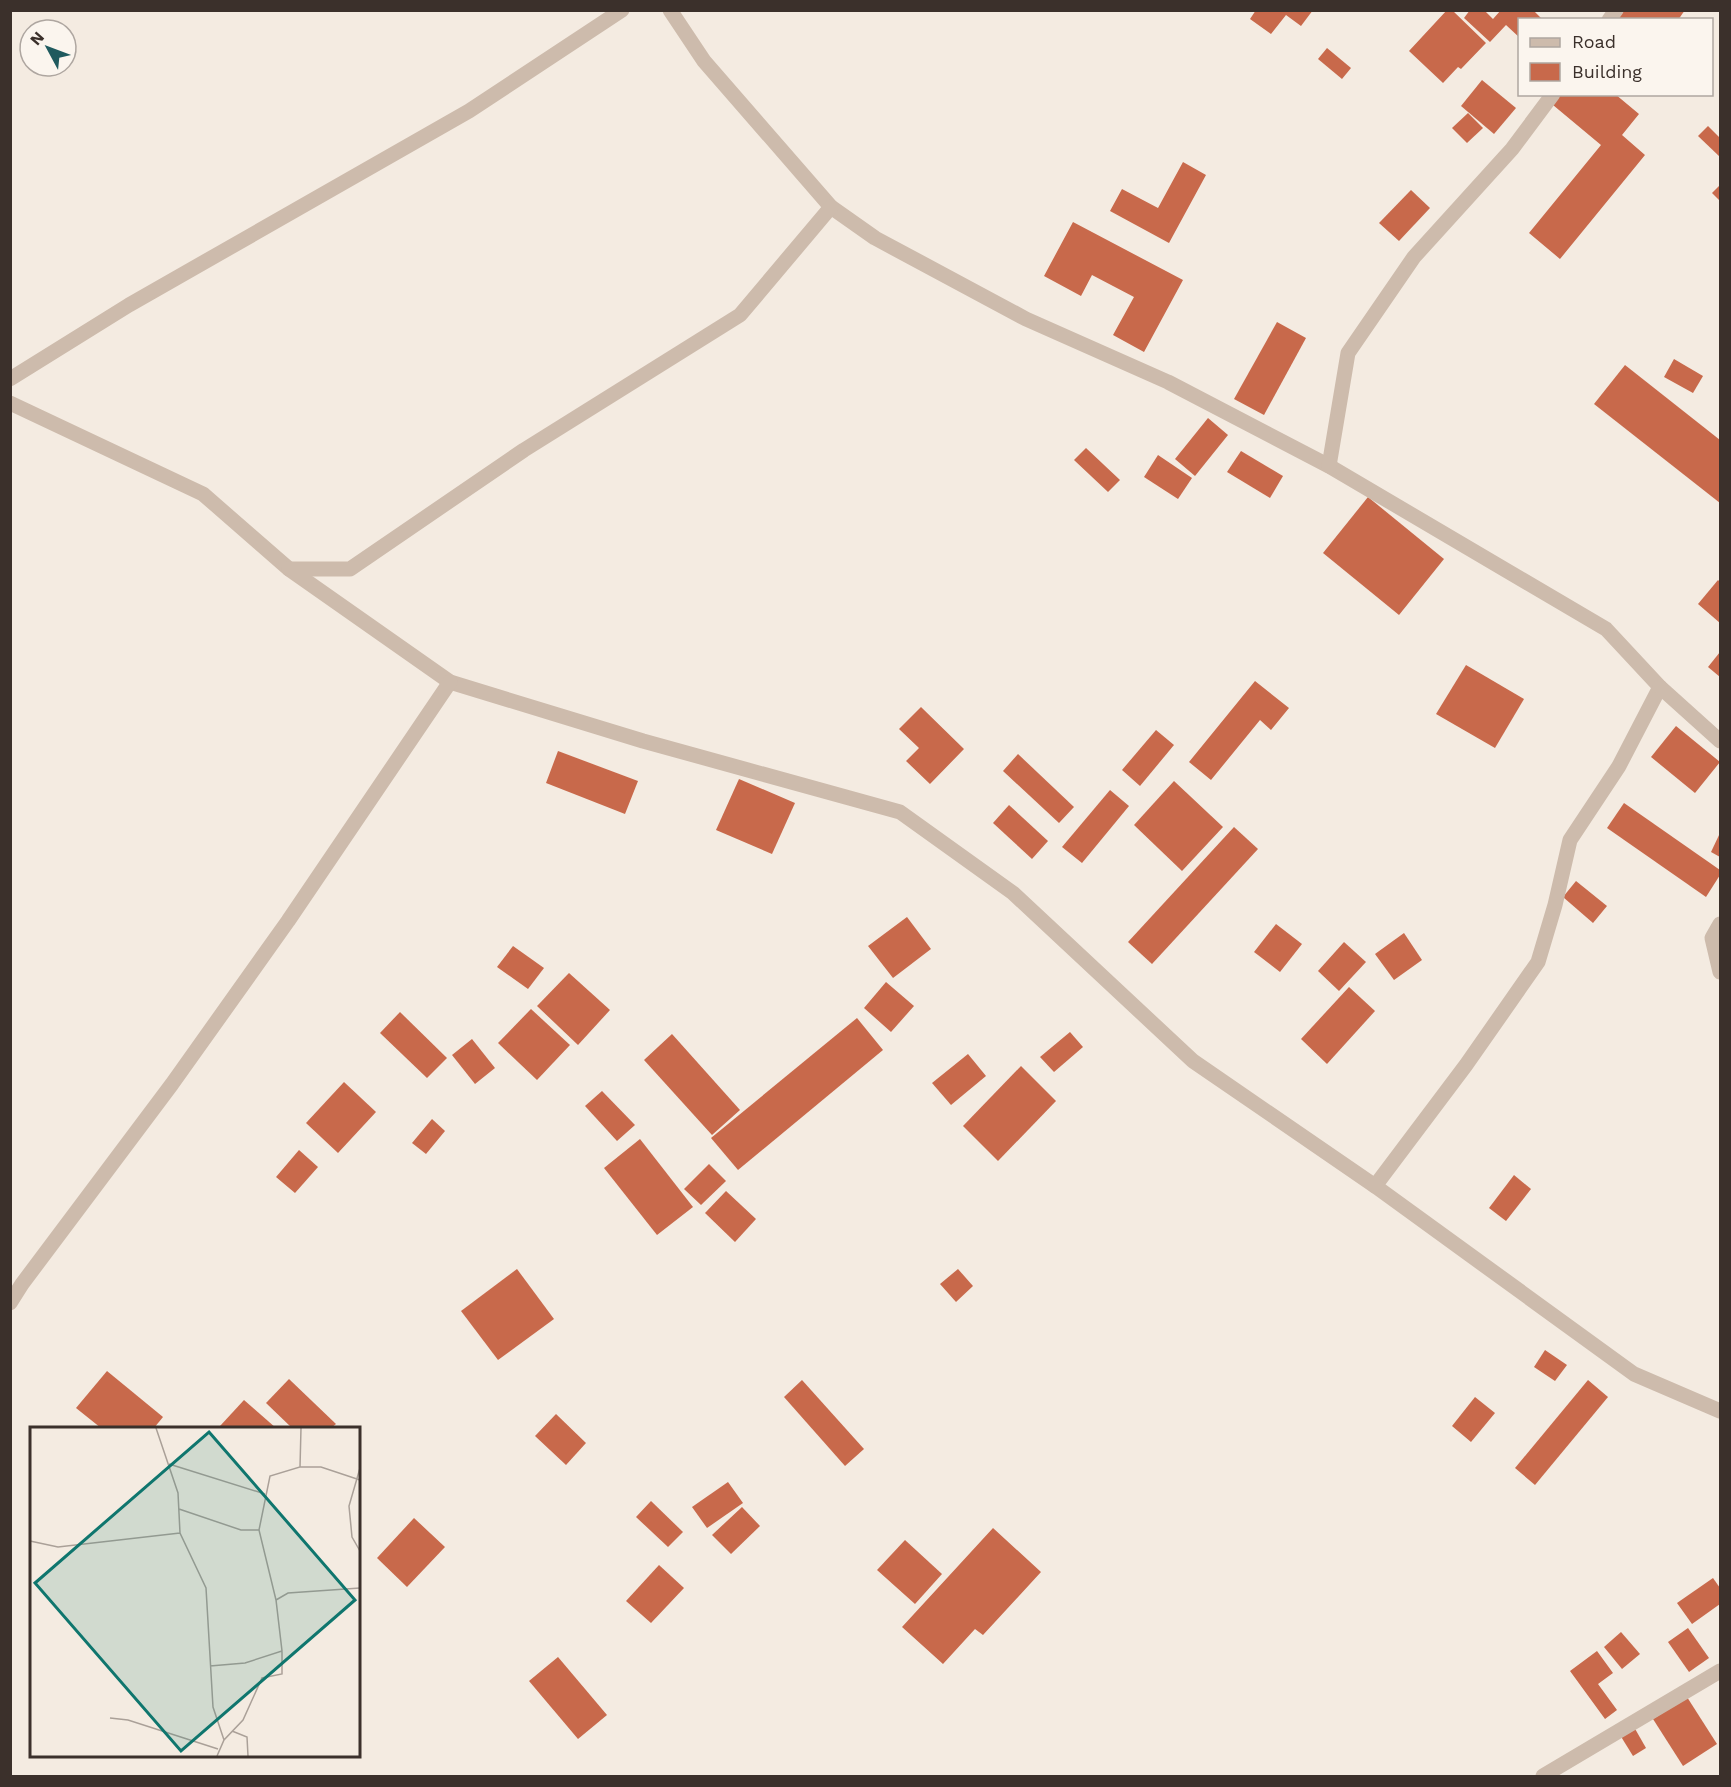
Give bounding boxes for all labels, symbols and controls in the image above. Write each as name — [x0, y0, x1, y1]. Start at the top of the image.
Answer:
north arrow — [18, 18, 78, 78]
legend — [1518, 18, 1713, 96]
text: N — [26, 28, 48, 49]
text: Road — [1572, 31, 1616, 52]
text: Building — [1572, 61, 1642, 82]
inset map — [30, 1427, 360, 1757]

